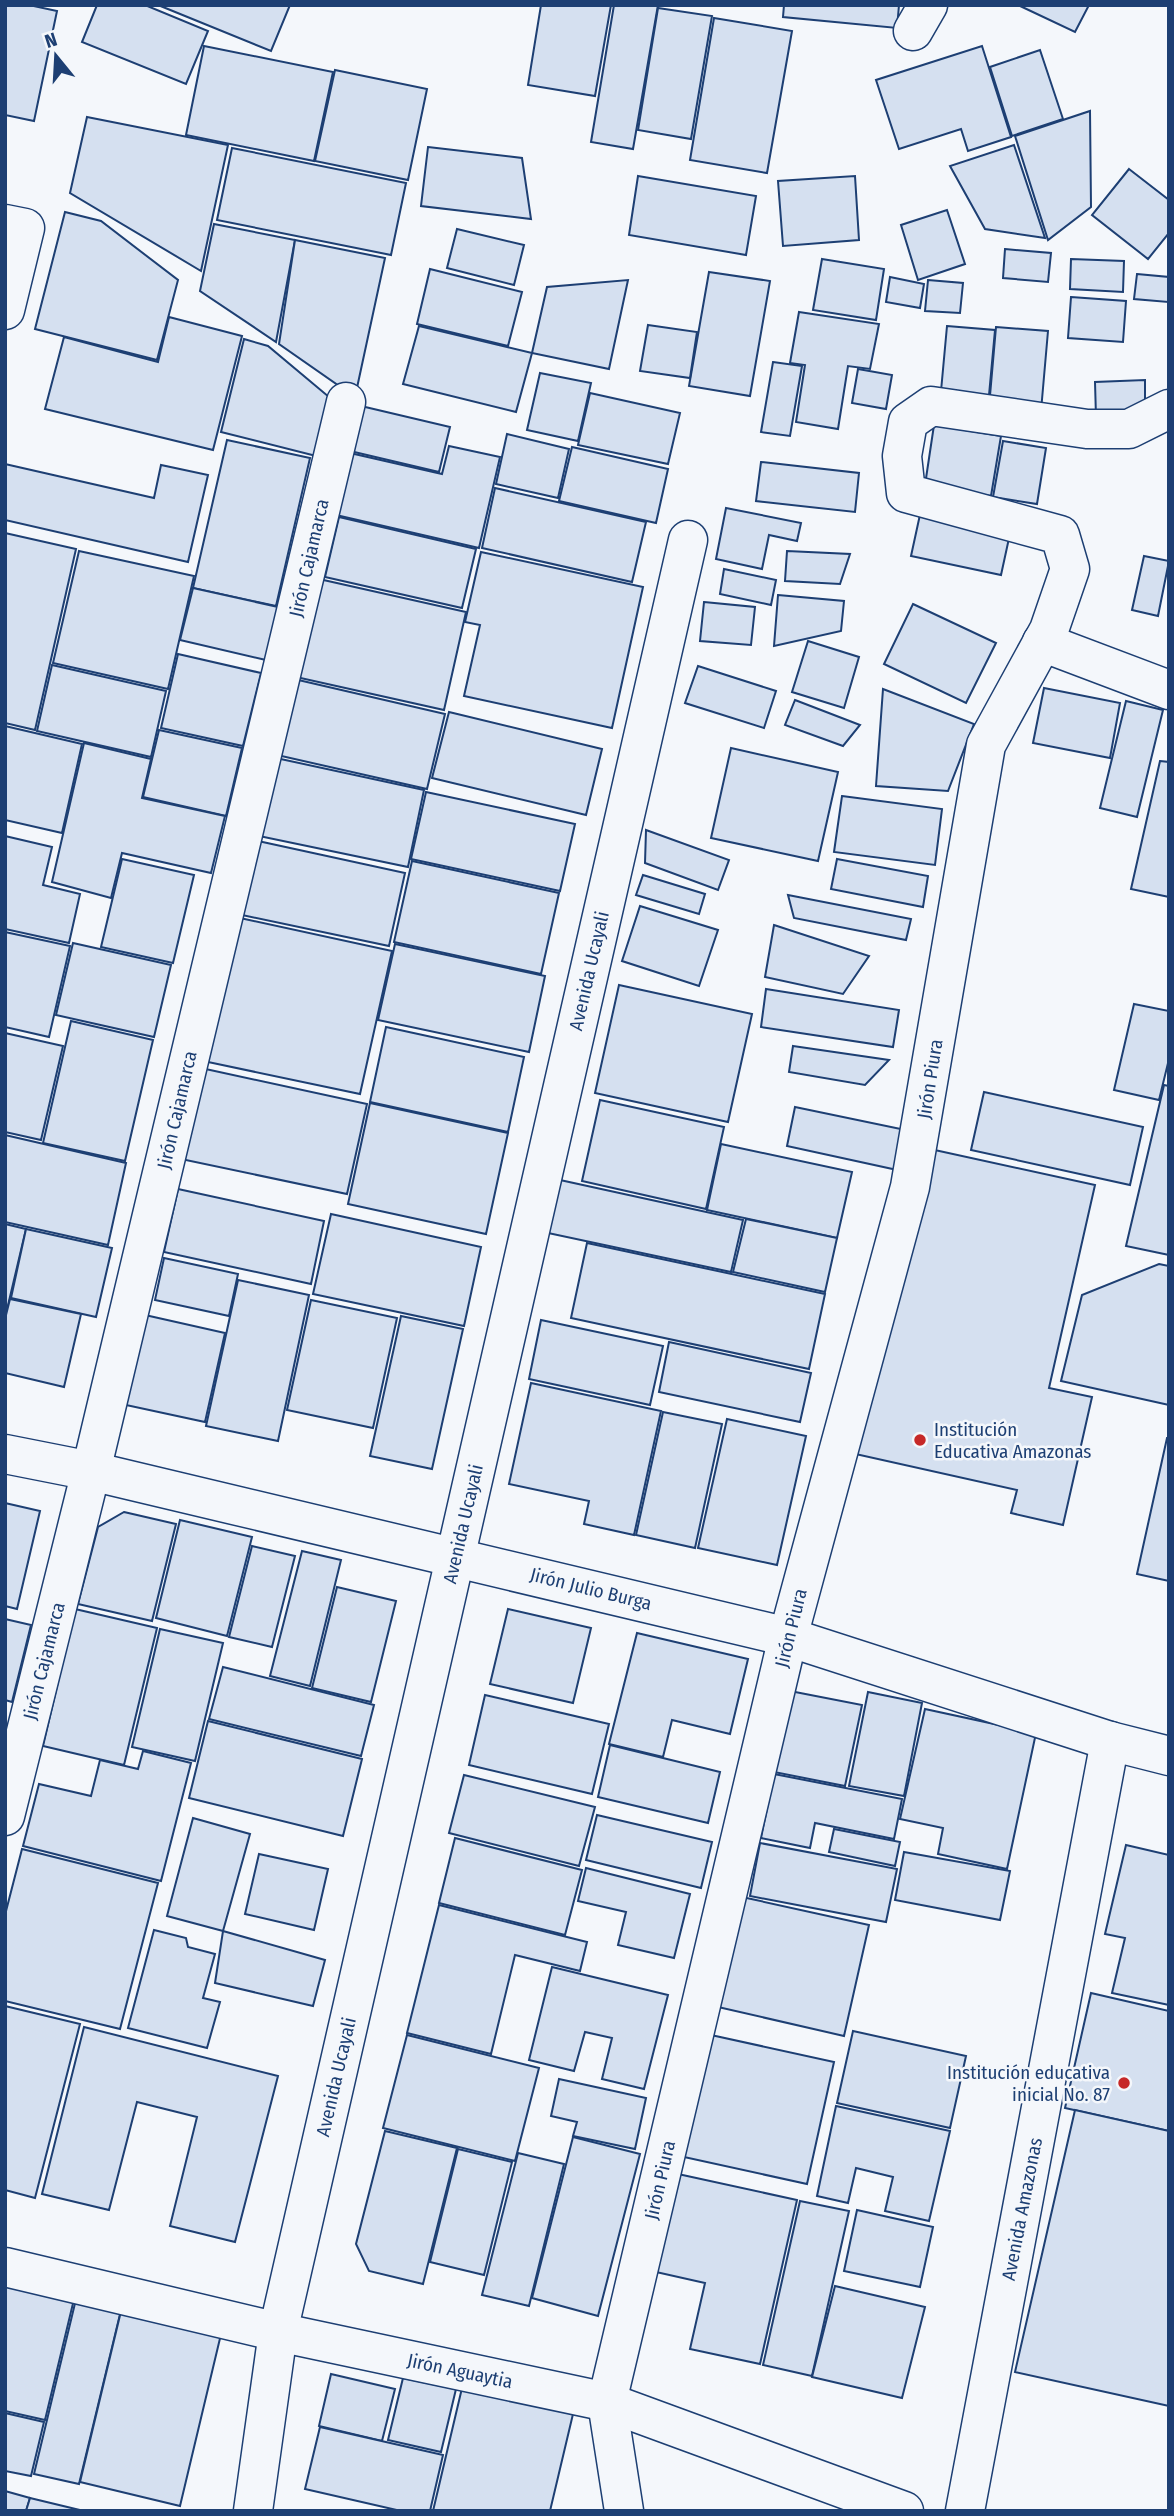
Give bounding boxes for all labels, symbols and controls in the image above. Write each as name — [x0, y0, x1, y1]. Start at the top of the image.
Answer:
north arrow — [21, 21, 91, 91]
text: N — [42, 28, 60, 53]
street label: Jirón Cajamarca — [284, 497, 334, 619]
street label: Avenida Ucayali — [564, 909, 614, 1033]
street label: Jirón Piura — [912, 1037, 948, 1121]
street label: Jirón Cajamarca — [152, 1049, 202, 1171]
place label: Institución Educativa Amazonas — [934, 1418, 1091, 1463]
marker: Institución Educativa Amazonas — [912, 1432, 928, 1448]
street label: Avenida Ucayali — [438, 1462, 488, 1586]
street label: Jirón Julio Burga — [528, 1563, 654, 1615]
street label: Jirón Piura — [770, 1586, 812, 1670]
street label: Jirón Cajamarca — [18, 1600, 70, 1722]
street label: Avenida Ucayali — [311, 2015, 361, 2139]
place label: Institución educativa inicial No. 87 — [947, 2061, 1110, 2106]
marker: Institución educativa inicial No. 87 — [1116, 2075, 1132, 2091]
street label: Avenida Amazonas — [997, 2136, 1047, 2282]
street label: Jirón Piura — [640, 2138, 680, 2222]
street label: Jirón Aguaytia — [405, 2349, 515, 2393]

